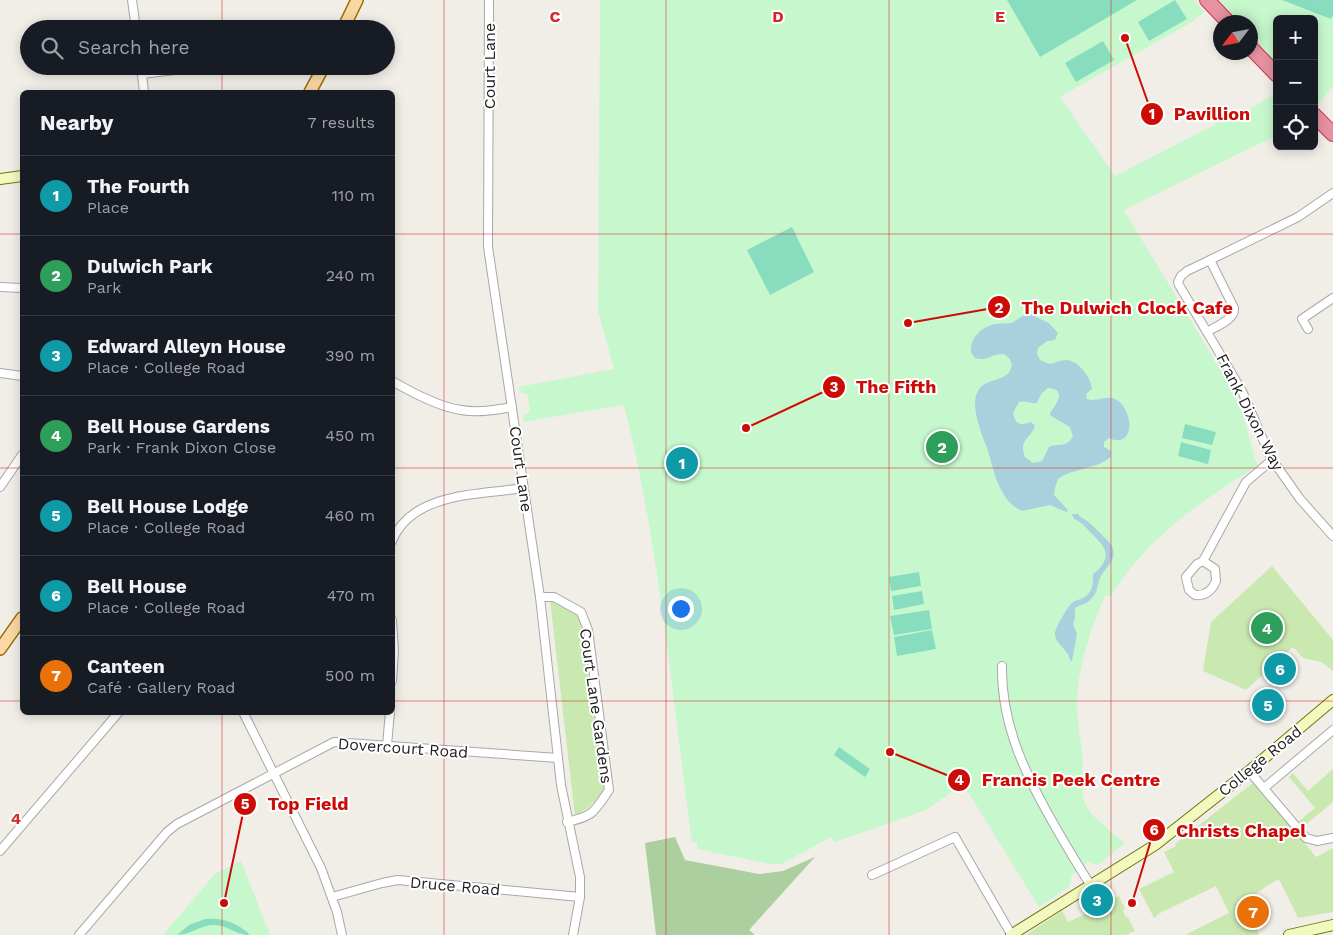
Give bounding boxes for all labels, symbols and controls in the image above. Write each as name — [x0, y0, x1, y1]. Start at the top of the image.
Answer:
text: C — [550, 7, 561, 26]
text: D — [772, 7, 784, 26]
text: E — [995, 7, 1005, 26]
north arrow — [1213, 15, 1258, 60]
map controls — [1273, 15, 1318, 150]
button: + — [1273, 15, 1318, 60]
search box — [20, 20, 395, 75]
street label: Court Lane — [480, 23, 499, 109]
icon: search — [38, 34, 66, 62]
text: Search here — [78, 36, 189, 59]
button: − — [1273, 60, 1318, 105]
callout: Pavillion — [1139, 98, 1260, 131]
text: Pavillion — [1174, 103, 1250, 124]
text: 1 — [1149, 105, 1155, 123]
button: locate — [1273, 105, 1318, 150]
text: Nearby — [40, 110, 113, 135]
text: 7 results — [308, 113, 375, 132]
text: The Fourth — [87, 175, 190, 198]
text: 1 — [53, 186, 59, 205]
text: 110 m — [332, 186, 375, 205]
text: Place — [87, 198, 129, 217]
text: Dulwich Park — [87, 255, 213, 278]
text: 2 — [51, 266, 61, 285]
text: 240 m — [326, 266, 375, 285]
text: Park — [87, 278, 121, 297]
callout: The Dulwich Clock Cafe — [986, 291, 1243, 324]
text: The Dulwich Clock Cafe — [1021, 297, 1233, 318]
text: 2 — [995, 299, 1004, 317]
text: Edward Alleyn House — [87, 335, 286, 358]
text: 3 — [51, 346, 61, 365]
text: 390 m — [325, 346, 375, 365]
street label: Frank Dixon Way — [1212, 350, 1288, 474]
text: Place · College Road — [87, 358, 245, 377]
callout: The Fifth — [821, 370, 947, 403]
text: The Fifth — [856, 376, 936, 397]
text: 3 — [830, 378, 839, 396]
text: Bell House Gardens — [87, 415, 270, 438]
street label: Court Lane — [506, 425, 536, 513]
text: 4 — [51, 426, 61, 445]
text: 450 m — [325, 426, 375, 445]
pin: 2 — [926, 428, 958, 466]
text: Park · Frank Dixon Close — [87, 438, 276, 457]
pin: 1 — [666, 444, 698, 482]
text: Bell House Lodge — [87, 495, 249, 518]
text: 5 — [51, 506, 61, 525]
text: 460 m — [325, 506, 375, 525]
text: Place · College Road — [87, 518, 245, 537]
text: Bell House — [87, 575, 187, 598]
text: 6 — [51, 586, 61, 605]
text: 470 m — [327, 586, 375, 605]
your location — [668, 596, 694, 622]
text: Place · College Road — [87, 598, 245, 617]
pin: 4 — [1251, 609, 1283, 647]
street label: Court Lane Gardens — [576, 627, 616, 785]
pin: 6 — [1264, 650, 1296, 688]
text: Canteen — [87, 655, 165, 678]
text: 7 — [51, 666, 61, 685]
text: 500 m — [325, 666, 375, 685]
text: Café · Gallery Road — [87, 678, 235, 697]
pin: 5 — [1252, 686, 1284, 724]
street label: College Road — [1214, 722, 1306, 800]
street label: Dovercourt Road — [337, 734, 469, 762]
callout: Francis Peek Centre — [947, 763, 1170, 796]
text: Francis Peek Centre — [982, 769, 1160, 790]
text: 4 — [954, 771, 964, 789]
callout: Top Field — [233, 787, 359, 820]
text: Top Field — [267, 793, 349, 814]
text: 5 — [241, 795, 250, 813]
text: 4 — [11, 809, 21, 828]
callout: Christs Chapel — [1141, 814, 1316, 847]
text: Christs Chapel — [1176, 820, 1306, 841]
text: 6 — [1149, 821, 1159, 839]
street label: Druce Road — [409, 873, 501, 899]
pin: 3 — [1081, 881, 1113, 919]
pin: 7 — [1237, 893, 1269, 931]

